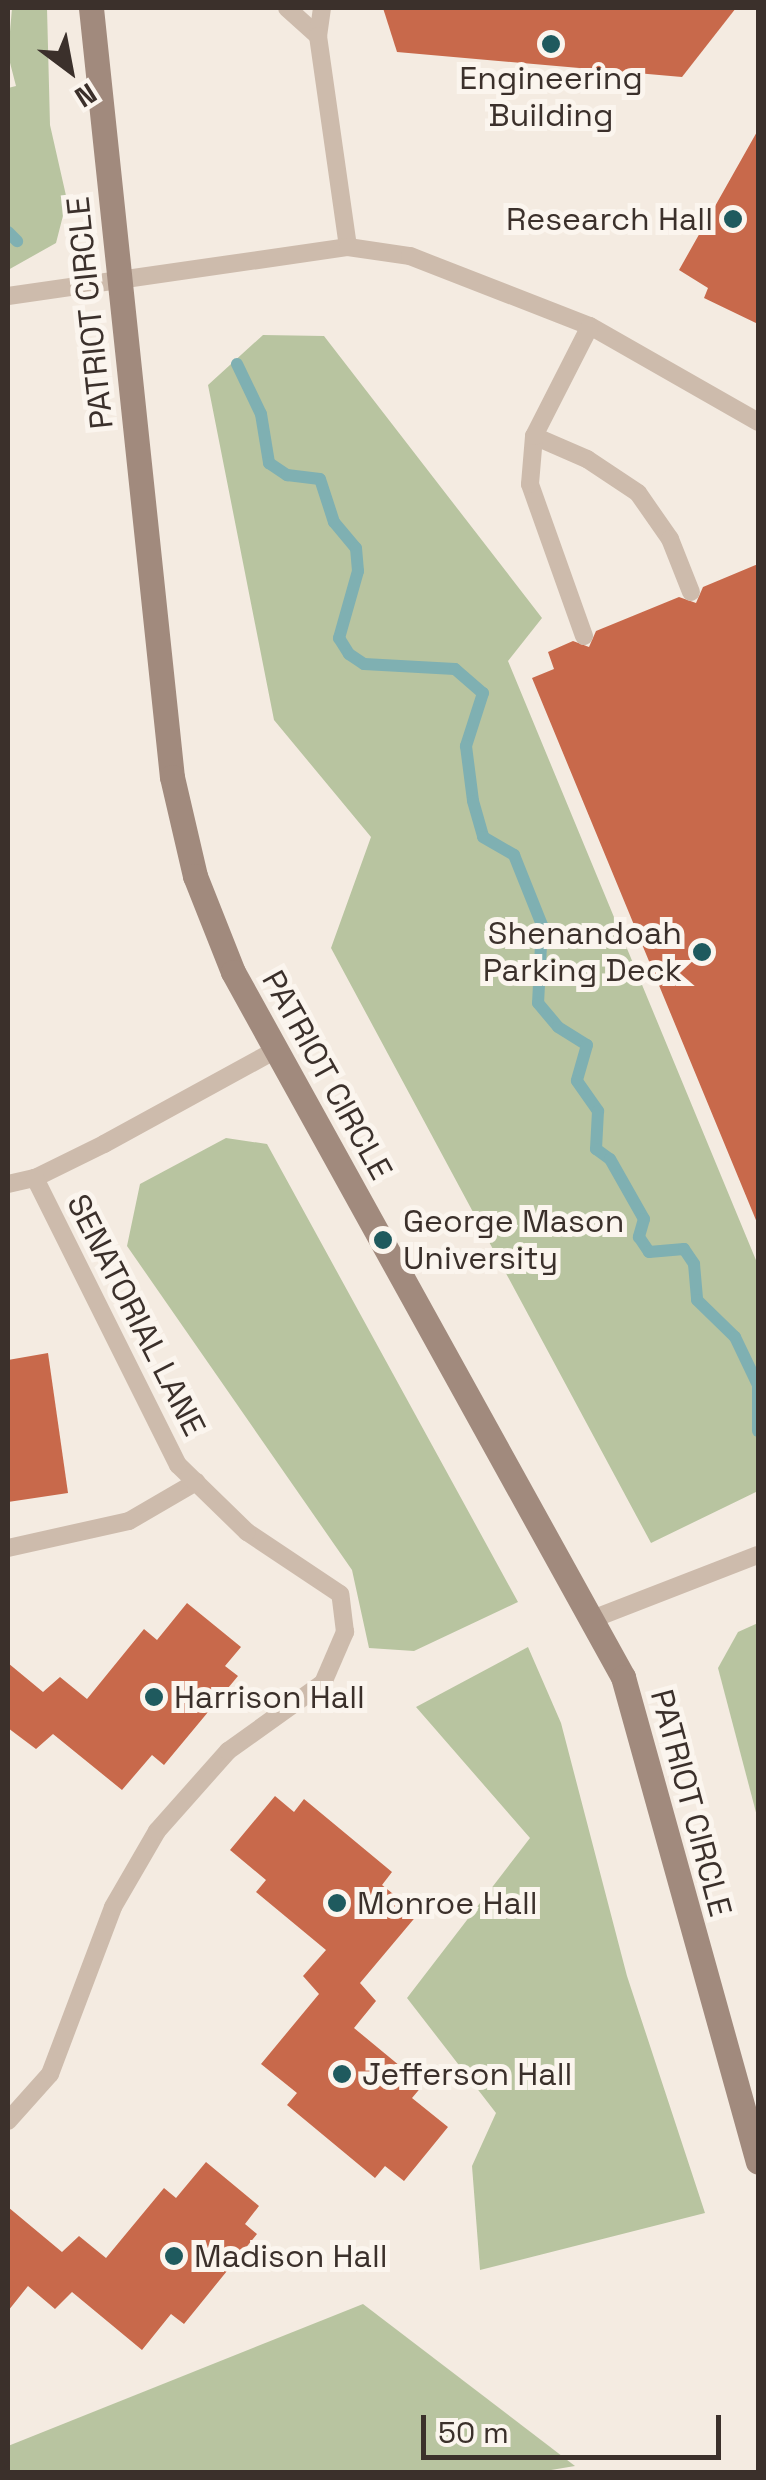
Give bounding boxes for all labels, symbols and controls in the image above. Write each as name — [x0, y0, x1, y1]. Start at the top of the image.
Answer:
north arrow — [20, 20, 120, 120]
marker: Engineering Building — [540, 33, 562, 55]
place label: Engineering Building — [459, 60, 643, 135]
text: N — [68, 75, 103, 116]
street label: PATRIOT CIRCLE — [59, 195, 121, 431]
place label: Research Hall — [506, 200, 713, 238]
marker: Research Hall — [722, 208, 744, 230]
place label: Shenandoah Parking Deck — [483, 915, 682, 990]
marker: Shenandoah Parking Deck — [691, 941, 713, 963]
street label: PATRIOT CIRCLE — [253, 963, 401, 1187]
street label: SENATORIAL LANE — [58, 1188, 214, 1442]
place label: George Mason University — [403, 1203, 624, 1278]
marker: George Mason University — [372, 1229, 394, 1251]
place label: Harrison Hall — [174, 1678, 365, 1716]
street label: PATRIOT CIRCLE — [642, 1685, 740, 1921]
marker: Harrison Hall — [143, 1686, 165, 1708]
place label: Monroe Hall — [357, 1884, 538, 1922]
marker: Monroe Hall — [326, 1892, 348, 1914]
place label: Jefferson Hall — [362, 2055, 572, 2093]
marker: Jefferson Hall — [331, 2063, 353, 2085]
place label: Madison Hall — [194, 2237, 388, 2275]
marker: Madison Hall — [163, 2245, 185, 2267]
scale bar — [426, 2395, 726, 2457]
text: 50 m — [438, 2413, 509, 2452]

